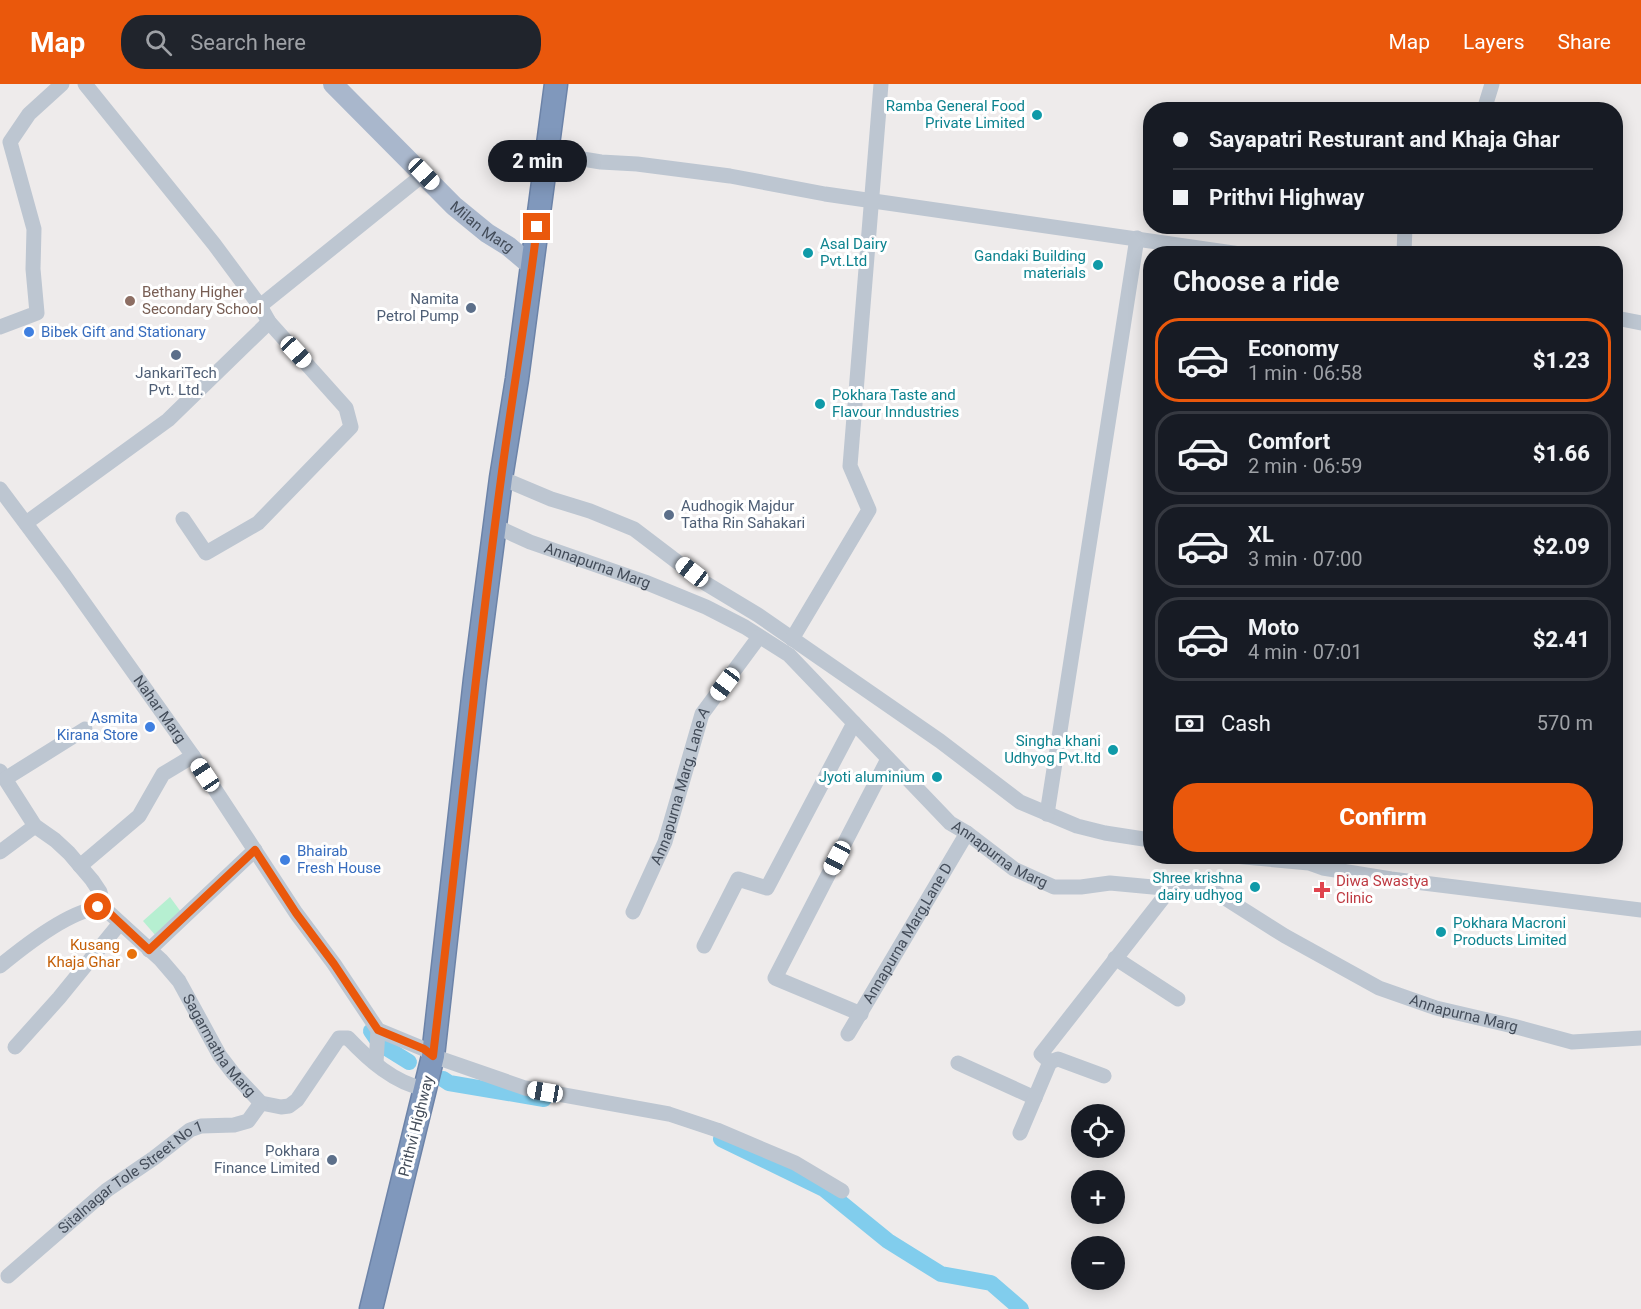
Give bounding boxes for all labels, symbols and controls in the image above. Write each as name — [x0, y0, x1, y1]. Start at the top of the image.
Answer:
search box — [121, 15, 541, 69]
text: Map — [30, 26, 85, 59]
icon: search — [142, 26, 175, 59]
text: Search here — [190, 30, 306, 55]
text: Map — [1388, 30, 1430, 54]
text: Layers — [1463, 30, 1524, 54]
text: Share — [1557, 30, 1611, 54]
place label: Ramba General Food Private Limited — [886, 97, 1025, 132]
marker: Ramba General Food Private Limited — [1030, 108, 1044, 122]
text: Sayapatri Resturant and Khaja Ghar — [1209, 127, 1560, 152]
callout: 2 min — [488, 140, 586, 182]
text: 2 min — [512, 149, 563, 173]
car — [405, 155, 443, 193]
text: Prithvi Highway — [1209, 185, 1364, 210]
street label: Milan Marg — [446, 197, 518, 256]
route end — [523, 213, 550, 240]
place label: Asal Dairy Pvt.Ltd — [820, 235, 887, 270]
marker: Asal Dairy Pvt.Ltd — [801, 246, 815, 260]
place label: Gandaki Building materials — [974, 247, 1086, 282]
marker: Gandaki Building materials — [1091, 258, 1105, 272]
text: Choose a ride — [1173, 266, 1339, 298]
place label: Bethany Higher Secondary School — [142, 283, 262, 318]
place label: Namita Petrol Pump — [377, 290, 459, 325]
marker: Bethany Higher Secondary School — [123, 294, 137, 308]
marker: Namita Petrol Pump — [464, 301, 478, 315]
place label: Bibek Gift and Stationary — [41, 323, 206, 341]
marker: Bibek Gift and Stationary — [22, 325, 36, 339]
car — [277, 333, 315, 371]
icon: car — [1176, 333, 1230, 387]
text: Economy — [1248, 336, 1339, 361]
marker: JankariTech Pvt. Ltd. — [169, 348, 183, 362]
text: $1.23 — [1533, 348, 1590, 373]
text: 1 min · 06:58 — [1248, 361, 1363, 385]
place label: JankariTech Pvt. Ltd. — [135, 364, 217, 399]
place label: Pokhara Taste and Flavour Inndustries — [832, 386, 959, 421]
marker: Pokhara Taste and Flavour Inndustries — [813, 397, 827, 411]
icon: car — [1176, 426, 1230, 480]
text: Comfort — [1248, 429, 1330, 454]
text: $1.66 — [1533, 441, 1590, 466]
text: 2 min · 06:59 — [1248, 454, 1363, 478]
place label: Audhogik Majdur Tatha Rin Sahakari — [681, 497, 805, 532]
marker: Audhogik Majdur Tatha Rin Sahakari — [662, 508, 676, 522]
icon: car — [1176, 519, 1230, 573]
text: XL — [1248, 522, 1274, 547]
text: $2.09 — [1533, 534, 1590, 559]
street label: Annapurna Marg — [542, 539, 653, 592]
text: 3 min · 07:00 — [1248, 547, 1363, 571]
car — [672, 554, 712, 590]
icon: car — [1176, 612, 1230, 666]
text: Moto — [1248, 615, 1299, 640]
text: $2.41 — [1533, 627, 1590, 652]
text: 4 min · 07:01 — [1248, 640, 1363, 664]
car — [707, 664, 743, 704]
street label: Nahar Marg — [130, 672, 190, 746]
street label: Annapurna Marg, Lane A — [647, 703, 713, 868]
icon: cash — [1173, 707, 1206, 740]
place label: Asmita Kirana Store — [57, 709, 138, 744]
text: Cash — [1221, 711, 1271, 736]
text: 570 m — [1537, 711, 1593, 735]
marker: Asmita Kirana Store — [143, 720, 157, 734]
place label: Singha khani Udhyog Pvt.ltd — [1004, 732, 1101, 767]
marker: Singha khani Udhyog Pvt.ltd — [1106, 743, 1120, 757]
car — [187, 755, 223, 795]
place label: Jyoti aluminium — [819, 768, 925, 786]
marker: Jyoti aluminium — [930, 770, 944, 784]
button: Confirm — [1173, 783, 1593, 852]
street label: Annapurna Marg — [948, 817, 1050, 892]
car — [821, 838, 853, 878]
place label: Bhairab Fresh House — [297, 842, 381, 877]
marker: Bhairab Fresh House — [278, 853, 292, 867]
street label: Annapurna Marg,Lane D — [859, 860, 956, 1007]
place label: Shree krishna dairy udhyog — [1152, 869, 1243, 904]
place label: Diwa Swastya Clinic — [1336, 872, 1429, 907]
marker: Shree krishna dairy udhyog — [1248, 880, 1262, 894]
marker: Diwa Swastya Clinic — [1313, 881, 1331, 899]
route start — [84, 893, 111, 920]
place label: Pokhara Macroni Products Limited — [1453, 914, 1567, 949]
marker: Pokhara Macroni Products Limited — [1434, 925, 1448, 939]
place label: Kusang Khaja Ghar — [47, 936, 120, 971]
marker: Kusang Khaja Ghar — [125, 947, 139, 961]
street label: Annapurna Marg — [1407, 990, 1520, 1036]
street label: Sagarmatha Marg — [179, 991, 259, 1100]
street label: Prithvi Highway — [395, 1074, 437, 1178]
car — [526, 1080, 564, 1104]
map controls — [1071, 1104, 1125, 1290]
button: locate — [1071, 1104, 1125, 1158]
street label: Sitalnagar Tole Street No 1 — [54, 1117, 206, 1238]
place label: Pokhara Finance Limited — [214, 1142, 320, 1177]
marker: Pokhara Finance Limited — [325, 1153, 339, 1167]
button: + — [1071, 1170, 1125, 1224]
button: − — [1071, 1236, 1125, 1290]

